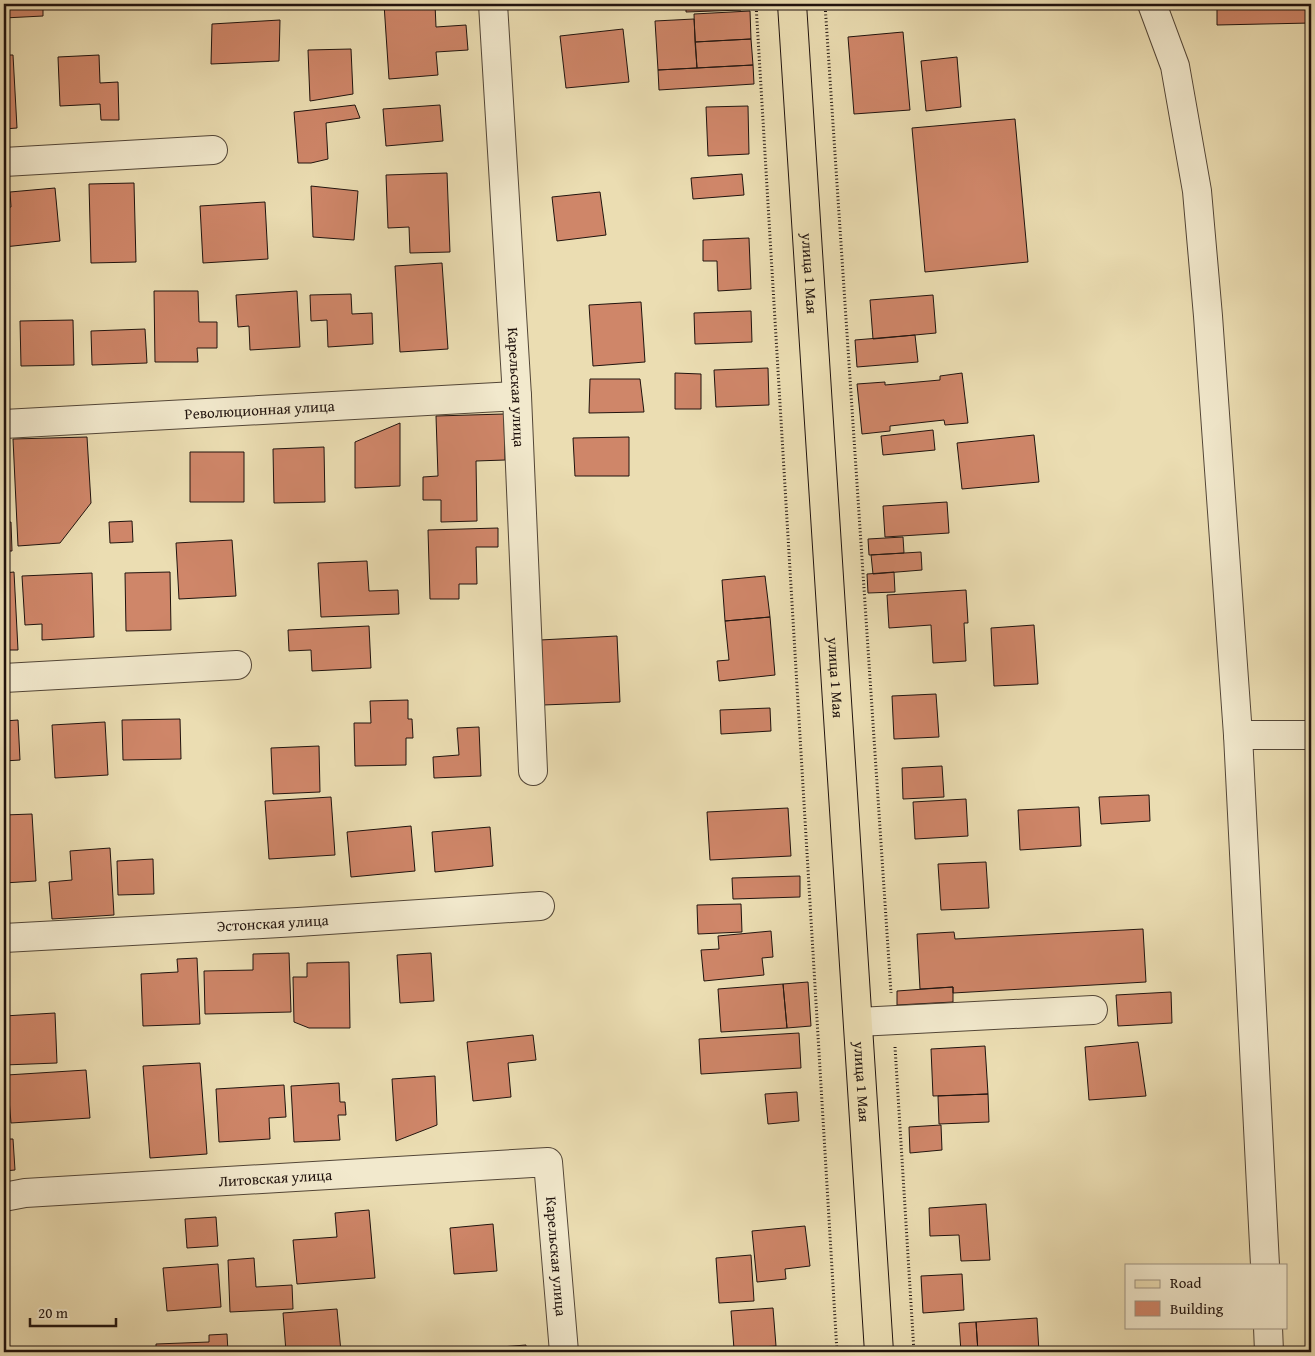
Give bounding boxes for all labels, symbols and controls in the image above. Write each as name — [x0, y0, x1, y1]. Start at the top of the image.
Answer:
street label: улица 1 Мая — [797, 231, 823, 315]
street label: Карельская улица — [503, 327, 530, 448]
street label: Революционная улица — [184, 395, 336, 424]
street label: улица 1 Мая — [823, 636, 849, 719]
street label: Эстонская улица — [216, 909, 330, 936]
street label: улица 1 Мая — [849, 1040, 875, 1123]
street label: Литовская улица — [218, 1164, 333, 1192]
street label: Карельская улица — [541, 1196, 572, 1318]
legend — [1125, 1264, 1288, 1328]
text: Road — [1170, 1272, 1201, 1293]
scale bar — [30, 1296, 116, 1328]
text: Building — [1170, 1298, 1224, 1319]
text: 20 m — [38, 1302, 69, 1323]

